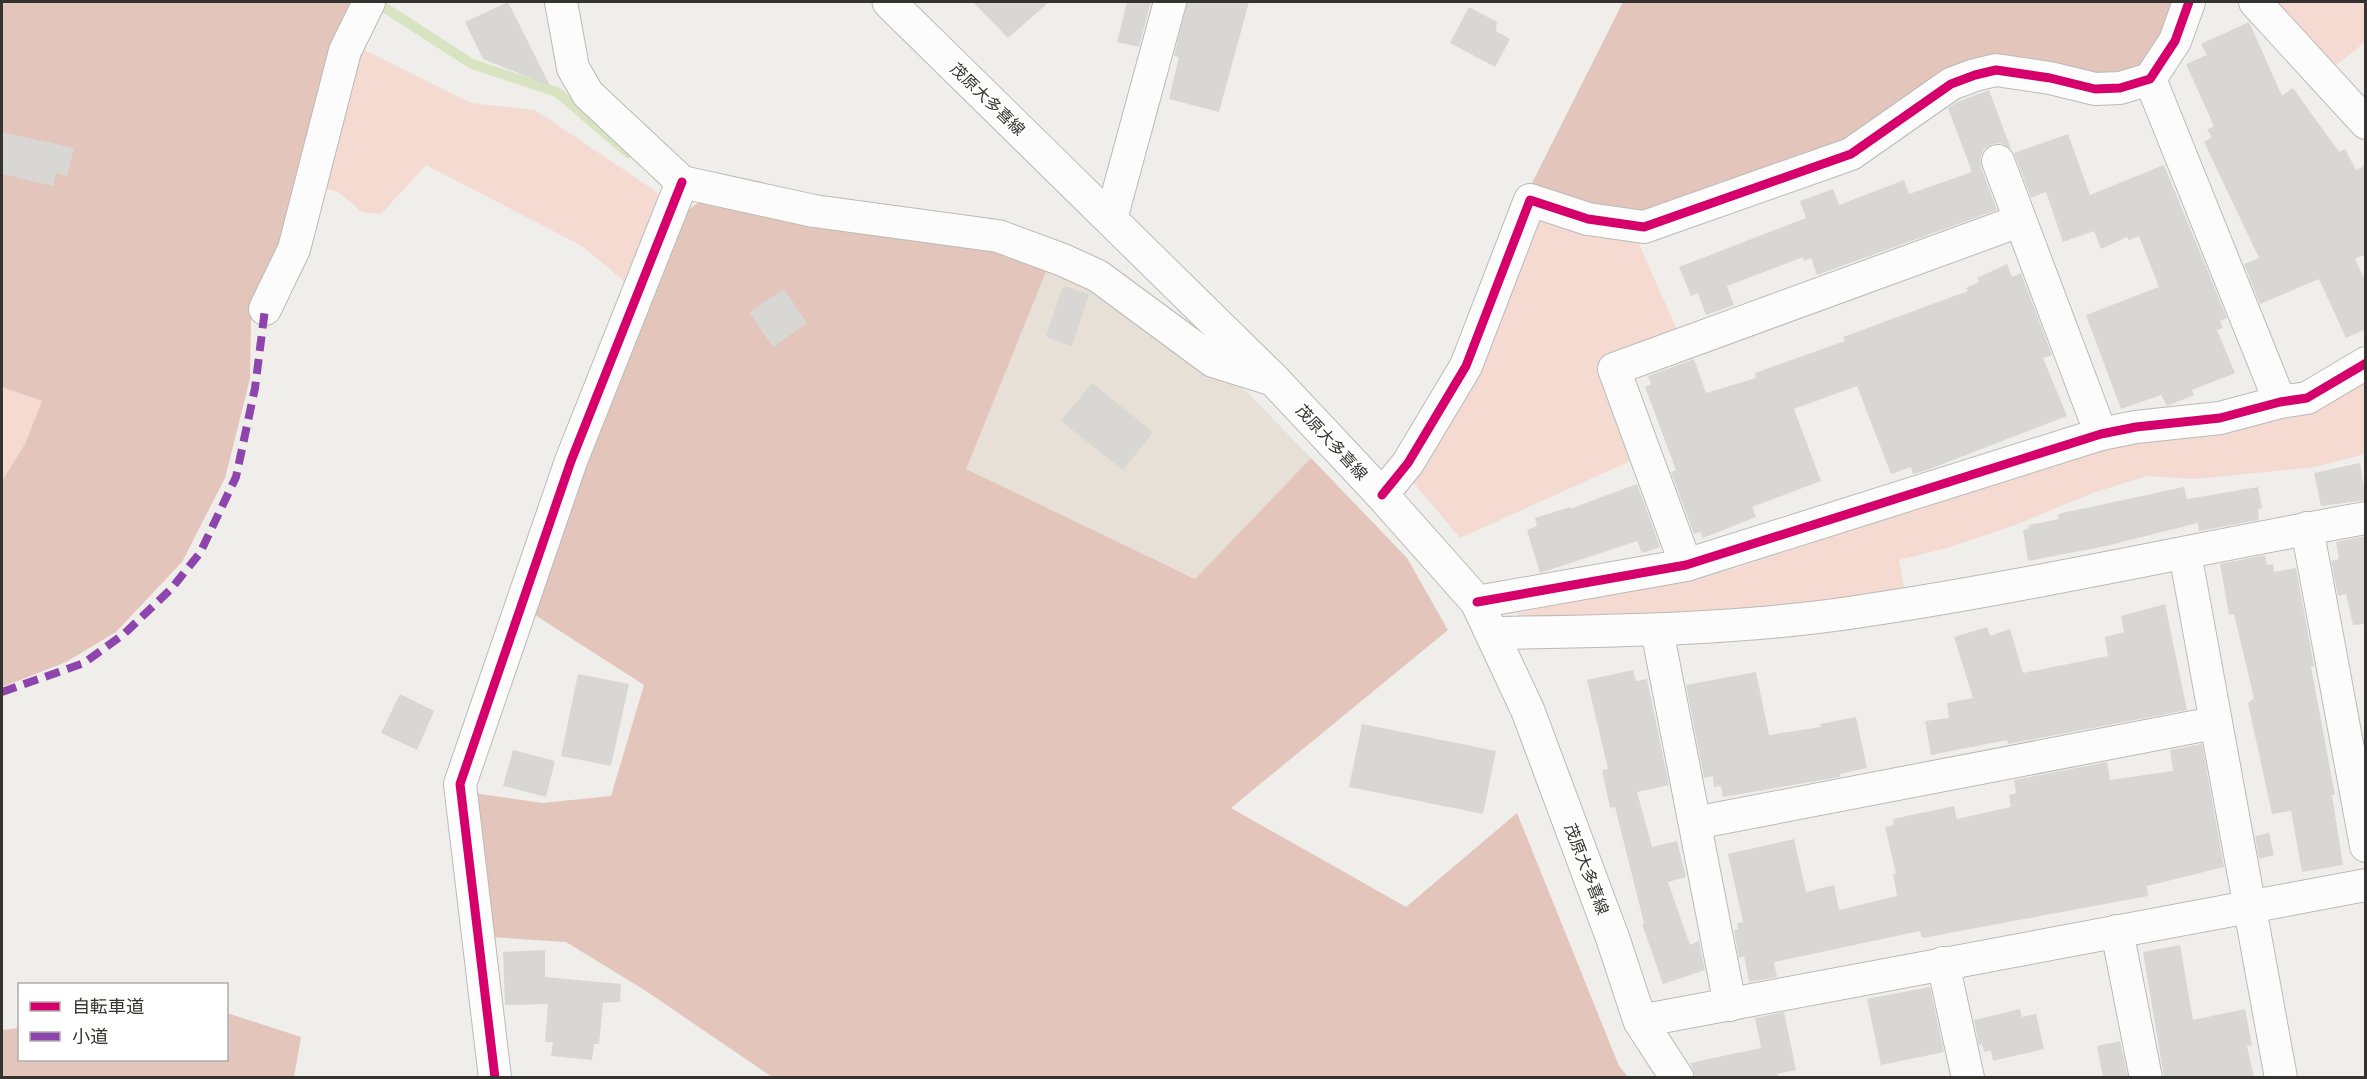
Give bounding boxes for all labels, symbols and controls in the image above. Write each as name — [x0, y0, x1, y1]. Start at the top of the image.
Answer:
street label: 茂原大多喜線 — [947, 58, 1029, 140]
street label: 茂原大多喜線 — [1292, 400, 1372, 484]
street label: 茂原大多喜線 — [1560, 821, 1614, 917]
legend — [18, 983, 228, 1061]
text: 自転車道 — [72, 995, 144, 1018]
text: 小道 — [72, 1025, 108, 1048]

